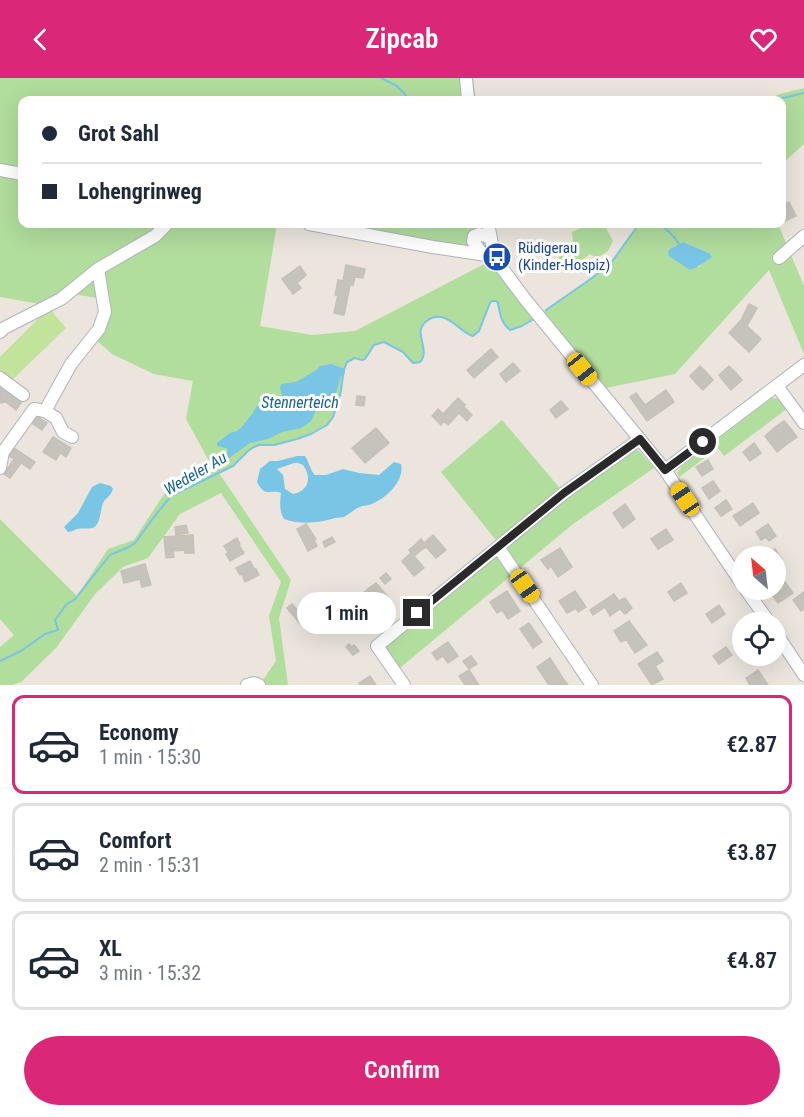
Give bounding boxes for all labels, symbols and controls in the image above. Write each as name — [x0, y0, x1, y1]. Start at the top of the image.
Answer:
icon: back — [24, 23, 57, 56]
text: Zipcab — [366, 23, 438, 55]
icon: heart — [747, 23, 780, 56]
text: Grot Sahl — [78, 121, 159, 146]
text: Lohengrinweg — [78, 179, 202, 204]
place label: Rüdigerau (Kinder-Hospiz) — [518, 239, 610, 274]
bus stop icon: Rüdigerau (Kinder-Hospiz) — [481, 241, 513, 273]
car — [564, 349, 600, 389]
water label: Stennerteich — [261, 393, 339, 412]
route start — [689, 428, 716, 455]
water label: Wedeler Au — [160, 448, 230, 499]
car — [667, 479, 703, 519]
north arrow — [732, 546, 786, 600]
map controls — [732, 546, 786, 666]
car — [507, 566, 543, 606]
callout: 1 min — [297, 592, 396, 634]
route end — [403, 599, 430, 626]
text: 1 min — [324, 601, 369, 625]
button: locate — [732, 612, 786, 666]
icon: car — [27, 718, 81, 772]
text: Economy — [99, 720, 179, 745]
text: €2.87 — [726, 732, 777, 757]
text: 1 min · 15:30 — [99, 745, 201, 769]
icon: car — [27, 826, 81, 880]
text: Comfort — [99, 828, 172, 853]
text: €3.87 — [726, 840, 777, 865]
text: 2 min · 15:31 — [99, 853, 201, 877]
icon: car — [27, 934, 81, 988]
text: XL — [99, 936, 122, 961]
text: €4.87 — [726, 948, 777, 973]
text: 3 min · 15:32 — [99, 961, 201, 985]
button: Confirm — [24, 1036, 780, 1105]

